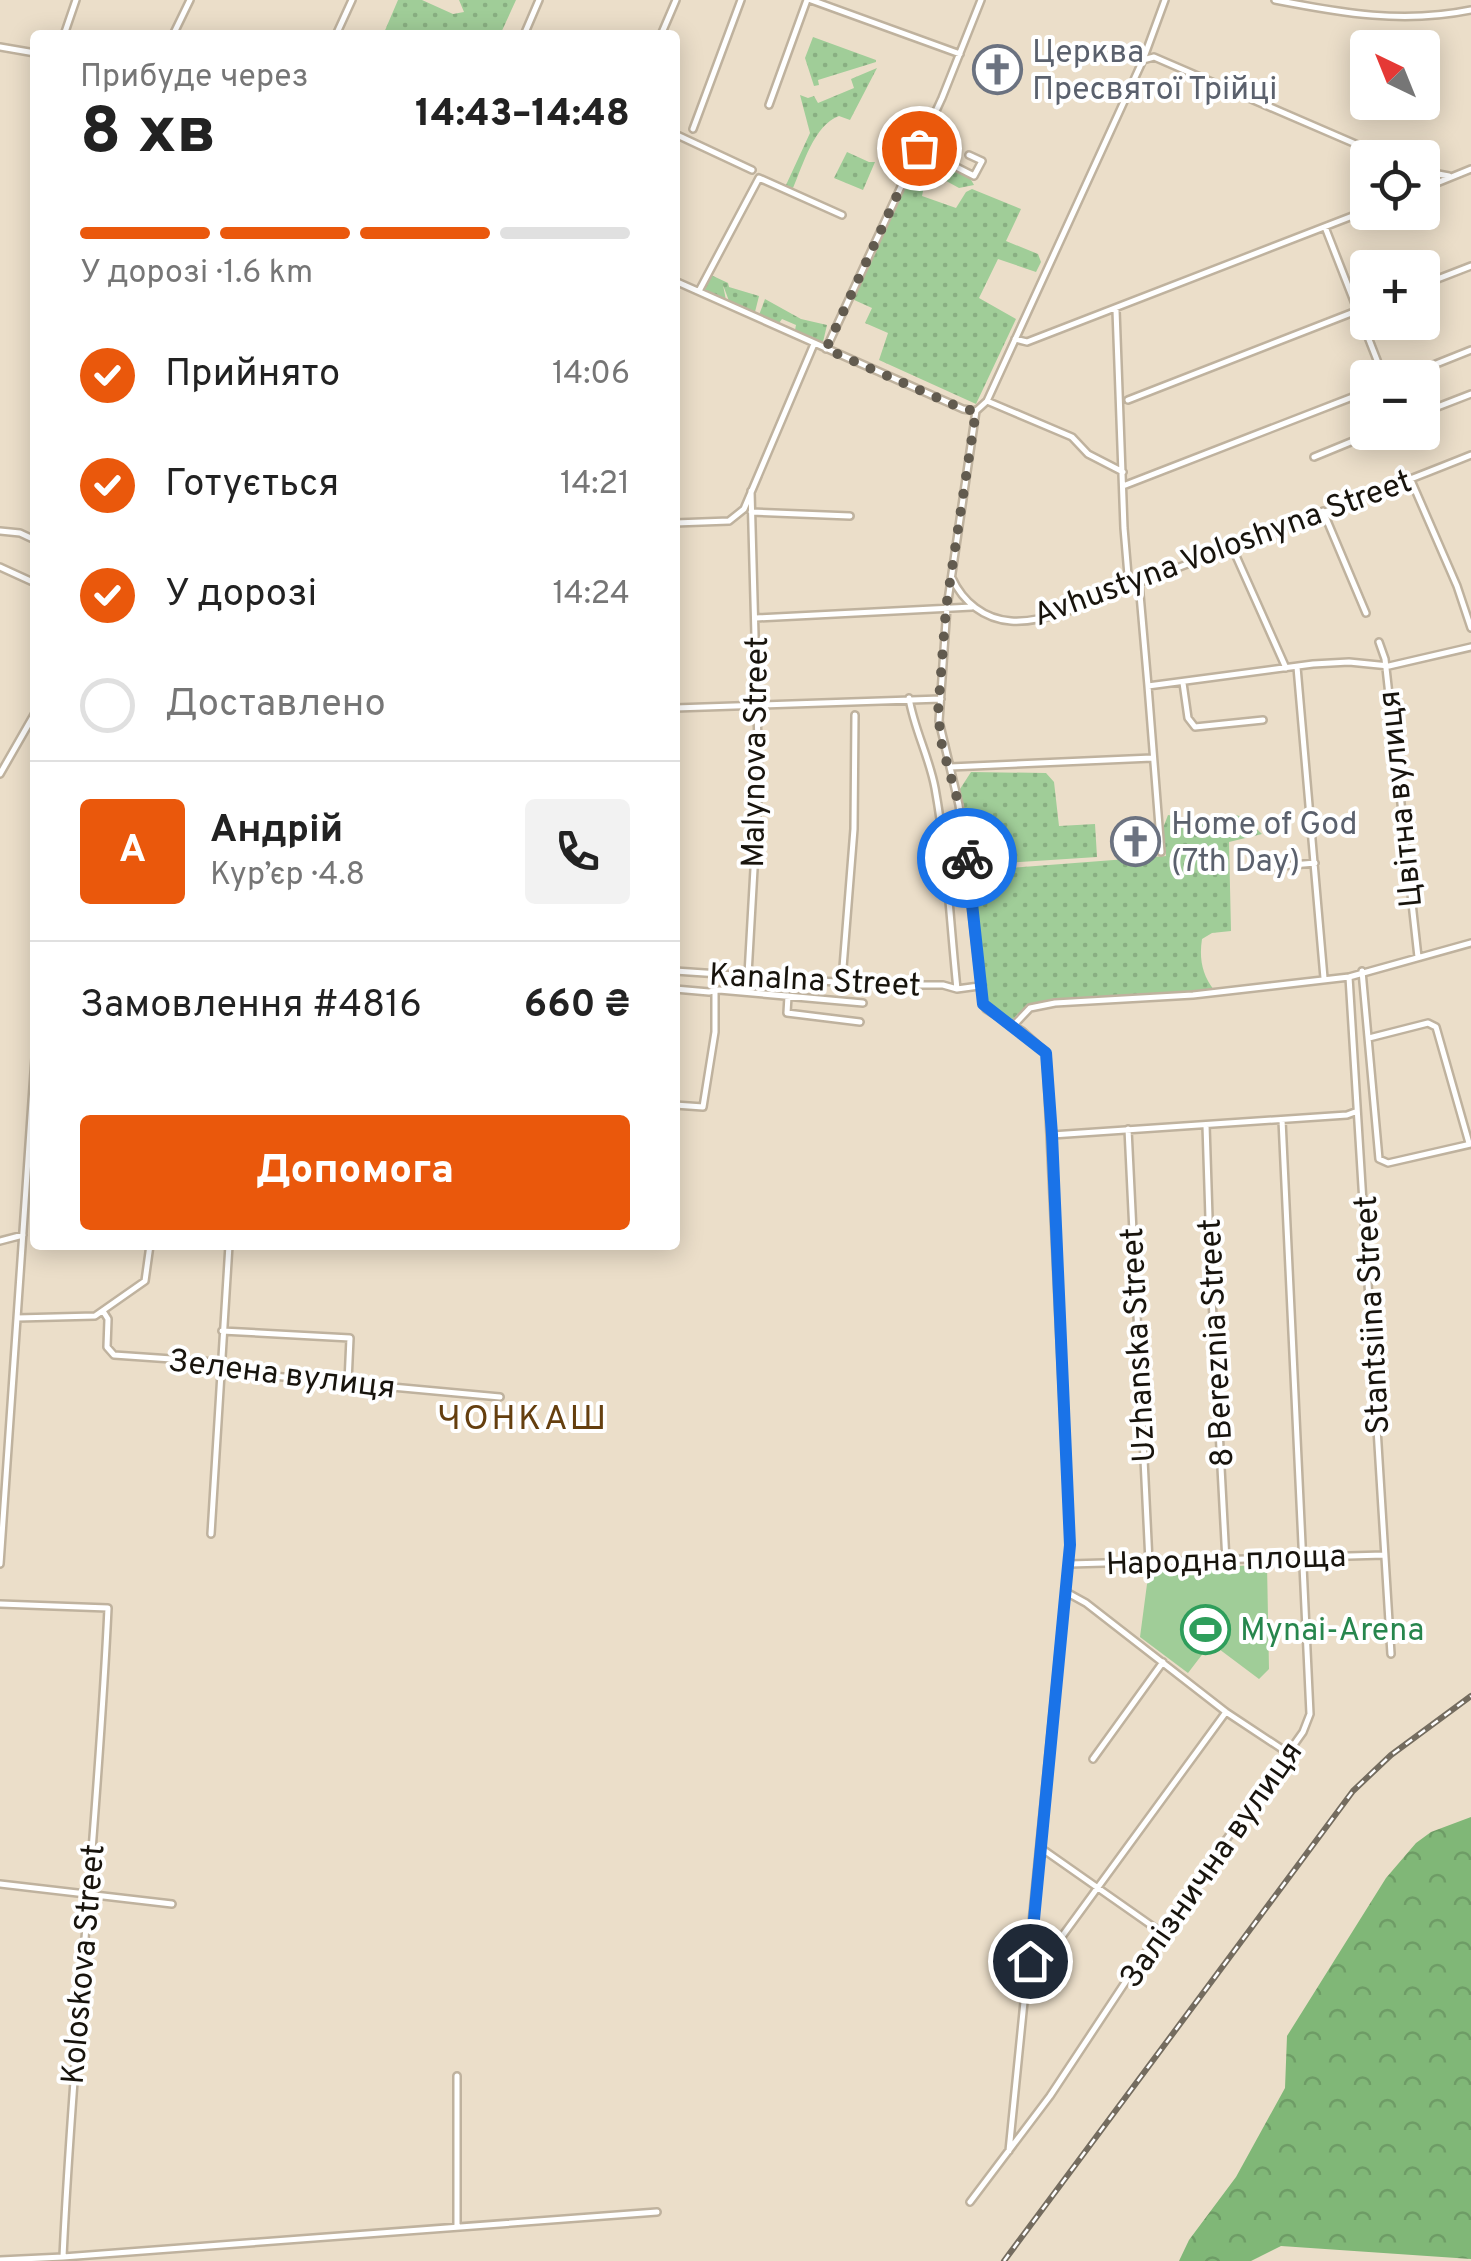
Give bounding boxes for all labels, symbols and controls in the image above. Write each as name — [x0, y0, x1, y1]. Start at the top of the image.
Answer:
north arrow — [1350, 30, 1440, 120]
map controls — [1350, 30, 1440, 450]
place label: Церква Пресвятої Трійці — [1032, 34, 1277, 111]
church icon: Церква Пресвятої Трійці — [971, 43, 1023, 95]
text: Прибуде через — [80, 58, 309, 98]
text: 14:43–14:48 — [415, 91, 630, 140]
text: 8 хв — [80, 94, 216, 176]
pin — [877, 106, 962, 191]
icon: bag — [892, 121, 947, 176]
button: locate — [1350, 140, 1440, 230]
button: + — [1350, 250, 1440, 340]
text: У дорозі · 1.6 km — [80, 254, 313, 294]
icon: check — [80, 348, 135, 403]
text: Прийнято — [165, 351, 340, 400]
text: 14:06 — [552, 355, 630, 395]
button: − — [1350, 360, 1440, 450]
icon: check — [80, 458, 135, 513]
text: Готується — [165, 461, 339, 510]
street label: Avhustyna Voloshyna Street — [1028, 463, 1418, 637]
text: 14:21 — [560, 465, 630, 505]
icon: check — [80, 568, 135, 623]
text: У дорозі — [165, 571, 317, 620]
text: 14:24 — [552, 575, 630, 615]
street label: Malynova Street — [735, 636, 779, 868]
text: Доставлено — [165, 681, 386, 730]
street label: Цвітна вулиця — [1371, 688, 1433, 909]
button: phone — [525, 799, 630, 904]
place label: Home of God (7th Day) — [1171, 806, 1358, 883]
text: Андрій — [210, 807, 343, 856]
courier — [917, 808, 1017, 908]
church icon: Home of God (7th Day) — [1110, 815, 1162, 867]
text: А — [119, 827, 146, 876]
icon: bike — [940, 831, 995, 886]
text: Кур’єр · 4.8 — [210, 856, 365, 896]
street label: Kanalna Street — [708, 956, 922, 1008]
text: Замовлення #4816 — [80, 982, 422, 1031]
text: 660 ₴ — [524, 982, 630, 1031]
button: Допомога — [80, 1115, 630, 1230]
street label: Stantsiina Street — [1348, 1194, 1400, 1435]
street label: 8 Bereznia Street — [1192, 1217, 1244, 1468]
street label: Uzhanska Street — [1114, 1226, 1166, 1463]
street label: Зелена вулиця — [166, 1342, 397, 1410]
district label: ЧОНКАШ — [437, 1398, 609, 1442]
street label: Народна площа — [1105, 1538, 1347, 1586]
sports icon: Mynai-Arena — [1179, 1603, 1231, 1655]
place label: Mynai-Arena — [1240, 1612, 1424, 1652]
street label: Залізнична вулиця — [1112, 1734, 1313, 1997]
street label: Koloskova Street — [55, 1842, 115, 2086]
pin — [988, 1919, 1073, 2004]
icon: home — [1003, 1934, 1058, 1989]

